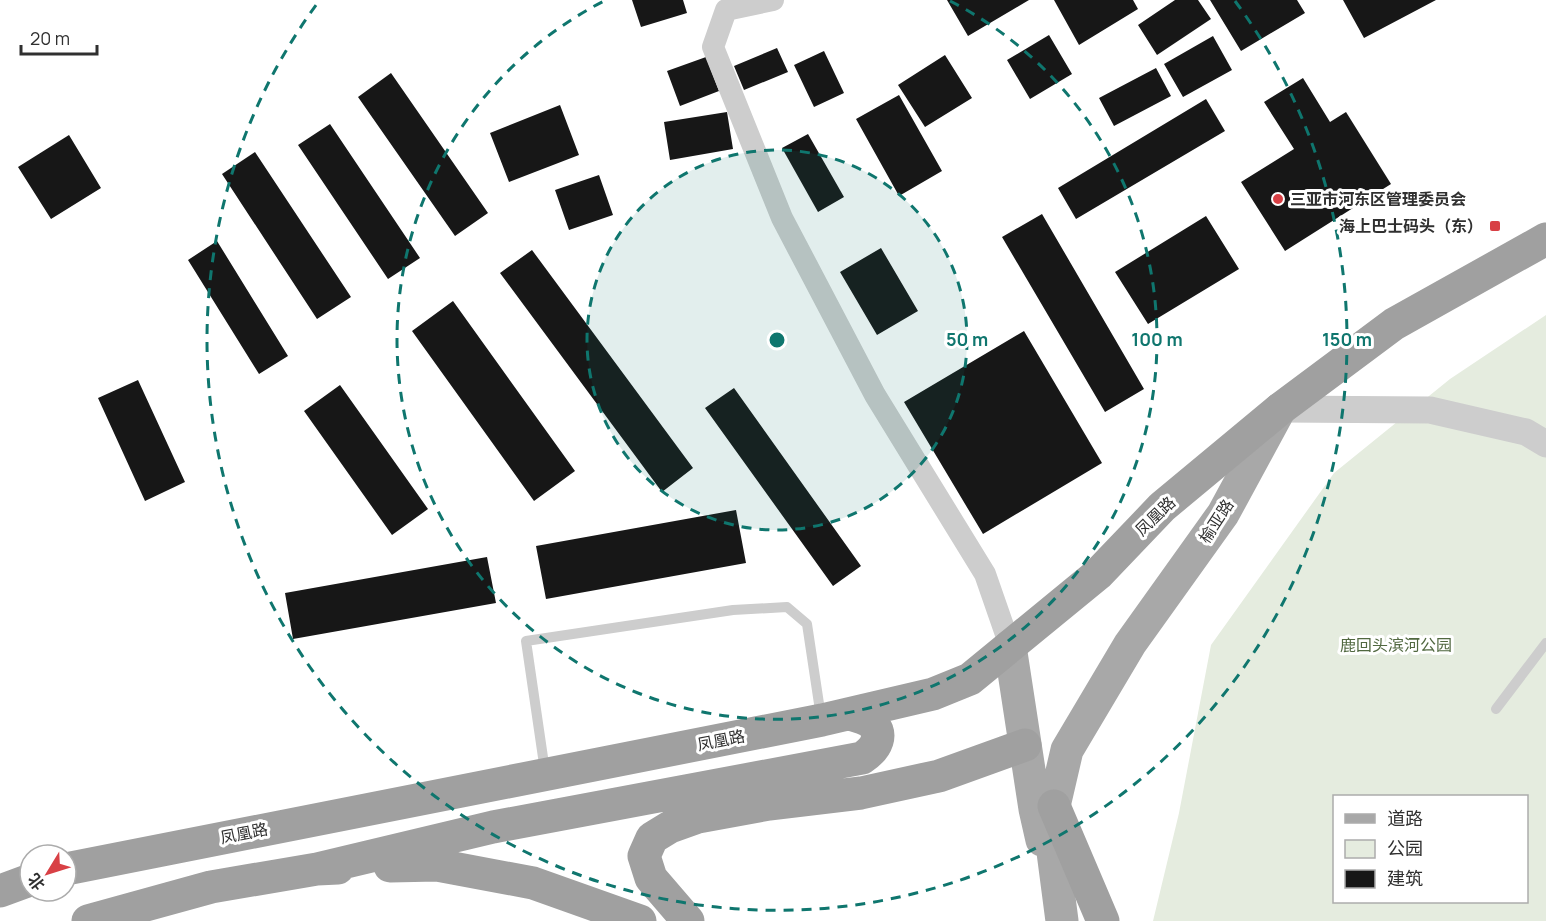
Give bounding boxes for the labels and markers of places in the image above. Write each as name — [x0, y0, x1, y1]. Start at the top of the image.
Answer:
place label: 三亚市河东区管理委员会 — [1290, 188, 1466, 210]
marker: 三亚市河东区管理委员会 — [1271, 192, 1285, 206]
place label: 海上巴士码头（东） — [1339, 215, 1483, 237]
marker: 海上巴士码头（东） — [1488, 219, 1502, 233]
centre of rings — [767, 330, 787, 350]

